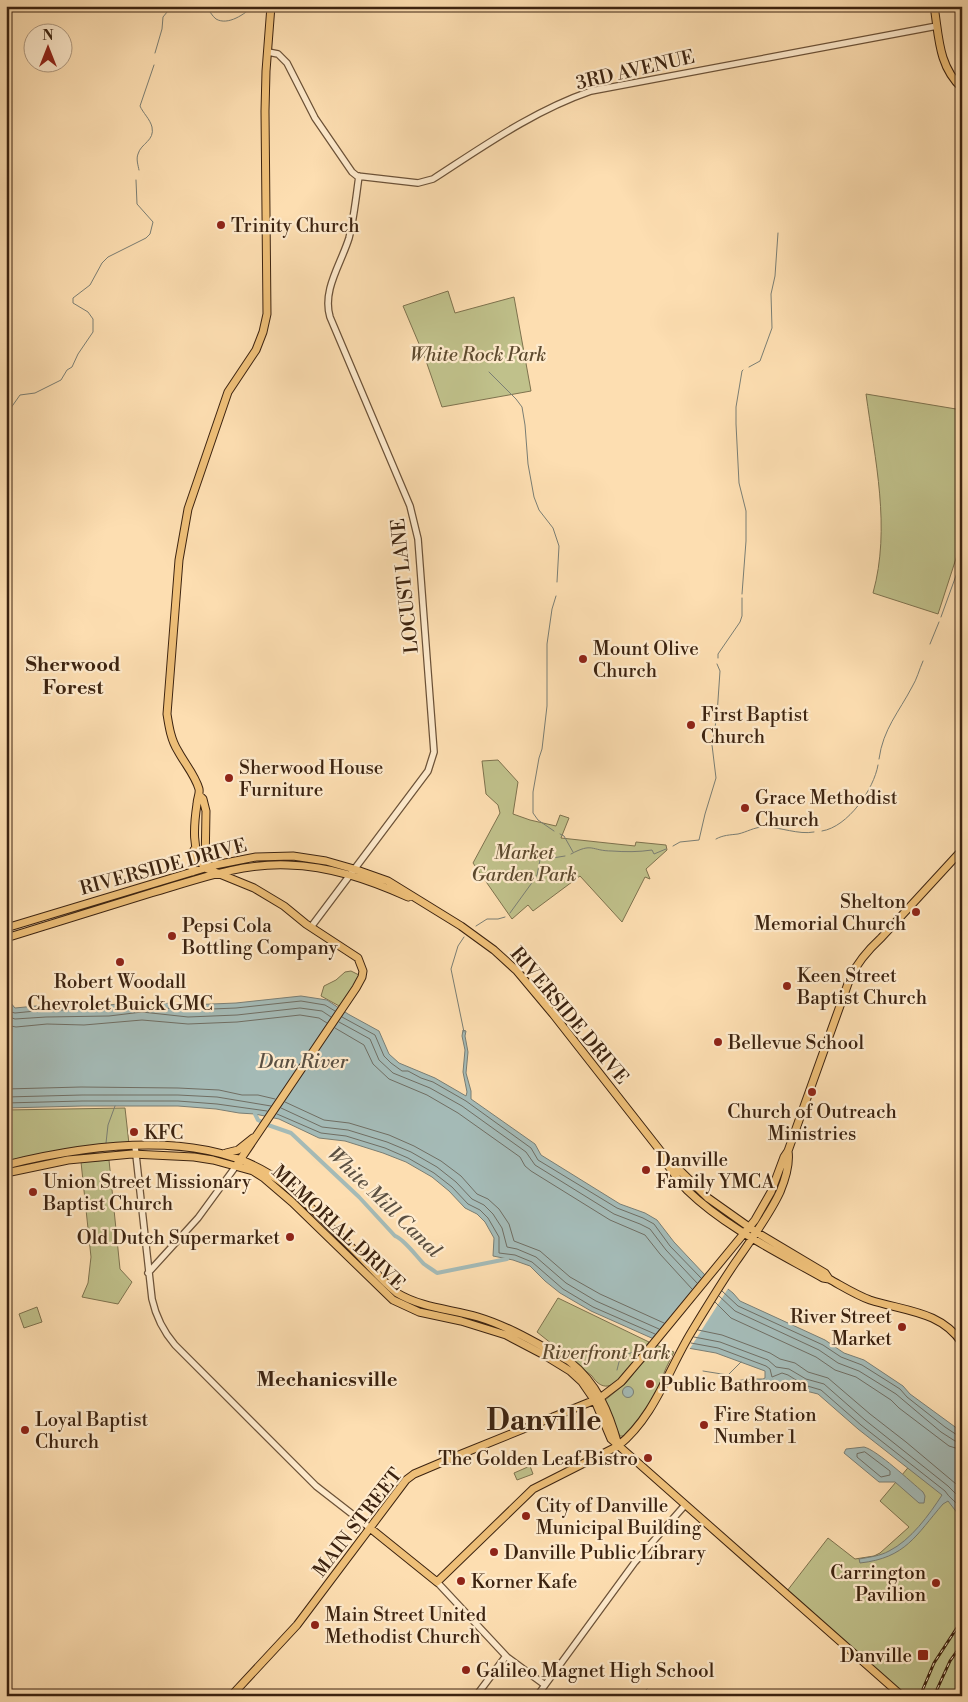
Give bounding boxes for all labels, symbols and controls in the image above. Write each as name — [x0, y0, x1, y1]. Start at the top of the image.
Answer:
north arrow — [22, 22, 72, 72]
text: N — [42, 27, 54, 45]
street label: 3RD AVENUE — [573, 45, 697, 95]
place label: Trinity Church — [231, 214, 360, 238]
marker: Trinity Church — [215, 219, 227, 231]
park label: White Rock Park — [410, 343, 546, 367]
street label: LOCUST LANE — [386, 517, 424, 655]
place label: Mount Olive Church — [593, 637, 699, 683]
district label: Sherwood Forest — [25, 653, 121, 701]
marker: Mount Olive Church — [577, 653, 589, 665]
place label: First Baptist Church — [701, 703, 809, 749]
marker: First Baptist Church — [685, 719, 697, 731]
place label: Sherwood House Furniture — [239, 756, 383, 802]
marker: Sherwood House Furniture — [223, 772, 235, 784]
place label: Grace Methodist Church — [755, 786, 898, 832]
marker: Grace Methodist Church — [739, 802, 751, 814]
street label: RIVERSIDE DRIVE — [77, 833, 249, 901]
park label: Market Garden Park — [471, 841, 577, 887]
place label: Shelton Memorial Church — [754, 890, 906, 936]
marker: Shelton Memorial Church — [910, 906, 922, 918]
place label: Pepsi Cola Bottling Company — [181, 914, 339, 960]
marker: Pepsi Cola Bottling Company — [166, 930, 178, 942]
street label: RIVERSIDE DRIVE — [505, 942, 634, 1089]
marker: Robert Woodall Chevrolet Buick GMC — [114, 956, 126, 968]
place label: Keen Street Baptist Church — [796, 964, 927, 1010]
place label: Robert Woodall Chevrolet Buick GMC — [27, 970, 213, 1016]
marker: Keen Street Baptist Church — [781, 980, 793, 992]
place label: Bellevue School — [727, 1031, 865, 1055]
marker: Bellevue School — [712, 1036, 724, 1048]
water label: Dan River — [257, 1050, 348, 1075]
marker: Church of Outreach Ministries — [806, 1086, 818, 1098]
place label: Church of Outreach Ministries — [727, 1100, 897, 1146]
place label: KFC — [144, 1121, 183, 1145]
marker: KFC — [128, 1126, 140, 1138]
water label: White Mill Canal — [322, 1142, 447, 1264]
place label: Danville Family YMCA — [656, 1148, 776, 1194]
street label: MEMORIAL DRIVE — [267, 1160, 410, 1296]
marker: Danville Family YMCA — [640, 1164, 652, 1176]
place label: Union Street Missionary Baptist Church — [42, 1170, 252, 1216]
marker: Union Street Missionary Baptist Church — [27, 1186, 39, 1198]
place label: Old Dutch Supermarket — [77, 1226, 280, 1250]
marker: Old Dutch Supermarket — [284, 1231, 296, 1243]
place label: River Street Market — [790, 1305, 892, 1351]
marker: River Street Market — [896, 1321, 908, 1333]
park label: Riverfront Park — [541, 1341, 670, 1365]
district label: Mechanicsville — [257, 1368, 398, 1393]
place label: Public Bathroom — [660, 1373, 808, 1397]
marker: Public Bathroom — [644, 1378, 656, 1390]
district label: Danville — [486, 1403, 602, 1439]
place label: Fire Station Number 1 — [714, 1403, 817, 1449]
place label: Loyal Baptist Church — [35, 1408, 149, 1454]
marker: Fire Station Number 1 — [698, 1419, 710, 1431]
marker: Loyal Baptist Church — [19, 1424, 31, 1436]
place label: The Golden Leaf Bistro — [438, 1447, 638, 1471]
marker: The Golden Leaf Bistro — [642, 1452, 654, 1464]
street label: MAIN STREET — [308, 1463, 408, 1582]
place label: City of Danville Municipal Building — [536, 1494, 702, 1540]
marker: City of Danville Municipal Building — [520, 1510, 532, 1522]
place label: Danville Public Library — [504, 1541, 707, 1565]
marker: Danville Public Library — [488, 1546, 500, 1558]
place label: Carrington Pavilion — [830, 1561, 926, 1607]
place label: Korner Kafe — [471, 1570, 577, 1594]
marker: Korner Kafe — [455, 1575, 467, 1587]
marker: Carrington Pavilion — [930, 1577, 942, 1589]
place label: Main Street United Methodist Church — [325, 1603, 487, 1649]
marker: Main Street United Methodist Church — [309, 1619, 321, 1631]
place label: Danville — [840, 1644, 912, 1668]
marker: Danville — [916, 1648, 930, 1662]
place label: Galileo Magnet High School — [476, 1659, 715, 1683]
marker: Galileo Magnet High School — [460, 1664, 472, 1676]

